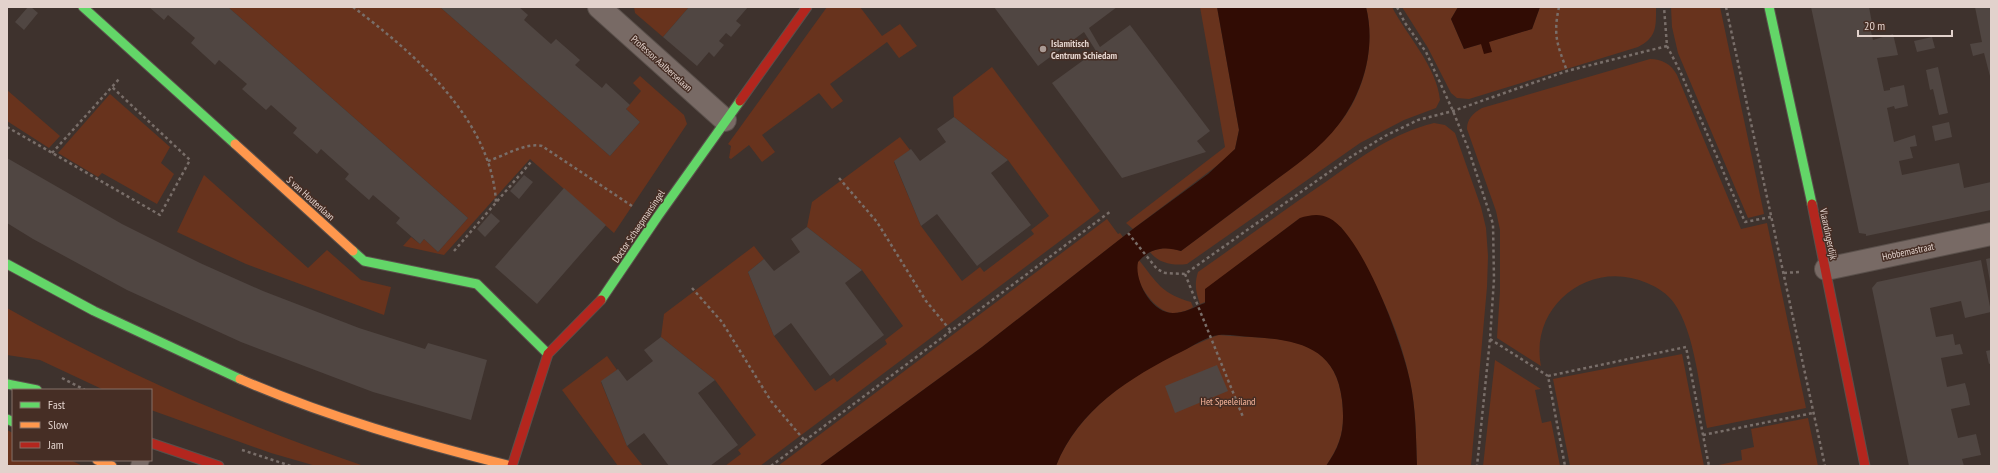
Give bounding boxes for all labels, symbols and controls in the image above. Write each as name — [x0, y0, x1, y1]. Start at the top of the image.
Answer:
scale bar — [1858, 12, 1952, 38]
text: 20 m — [1864, 18, 1885, 33]
street label: Professor Aalberselaan — [628, 32, 695, 94]
place label: Islamitisch Centrum Schiedam — [1051, 37, 1118, 62]
marker: Islamitisch Centrum Schiedam — [1038, 44, 1048, 54]
street label: S van Houtenlaan — [284, 173, 338, 224]
street label: Doctor Schaepmansingel — [609, 187, 668, 265]
street label: Vlaardingerdijk — [1817, 206, 1840, 261]
street label: Hobbemastraat — [1881, 240, 1935, 263]
legend — [12, 389, 152, 461]
park label: Het Speeleiland — [1201, 395, 1255, 408]
text: Fast — [48, 397, 66, 412]
text: Slow — [48, 417, 69, 432]
text: Jam — [47, 437, 64, 452]

